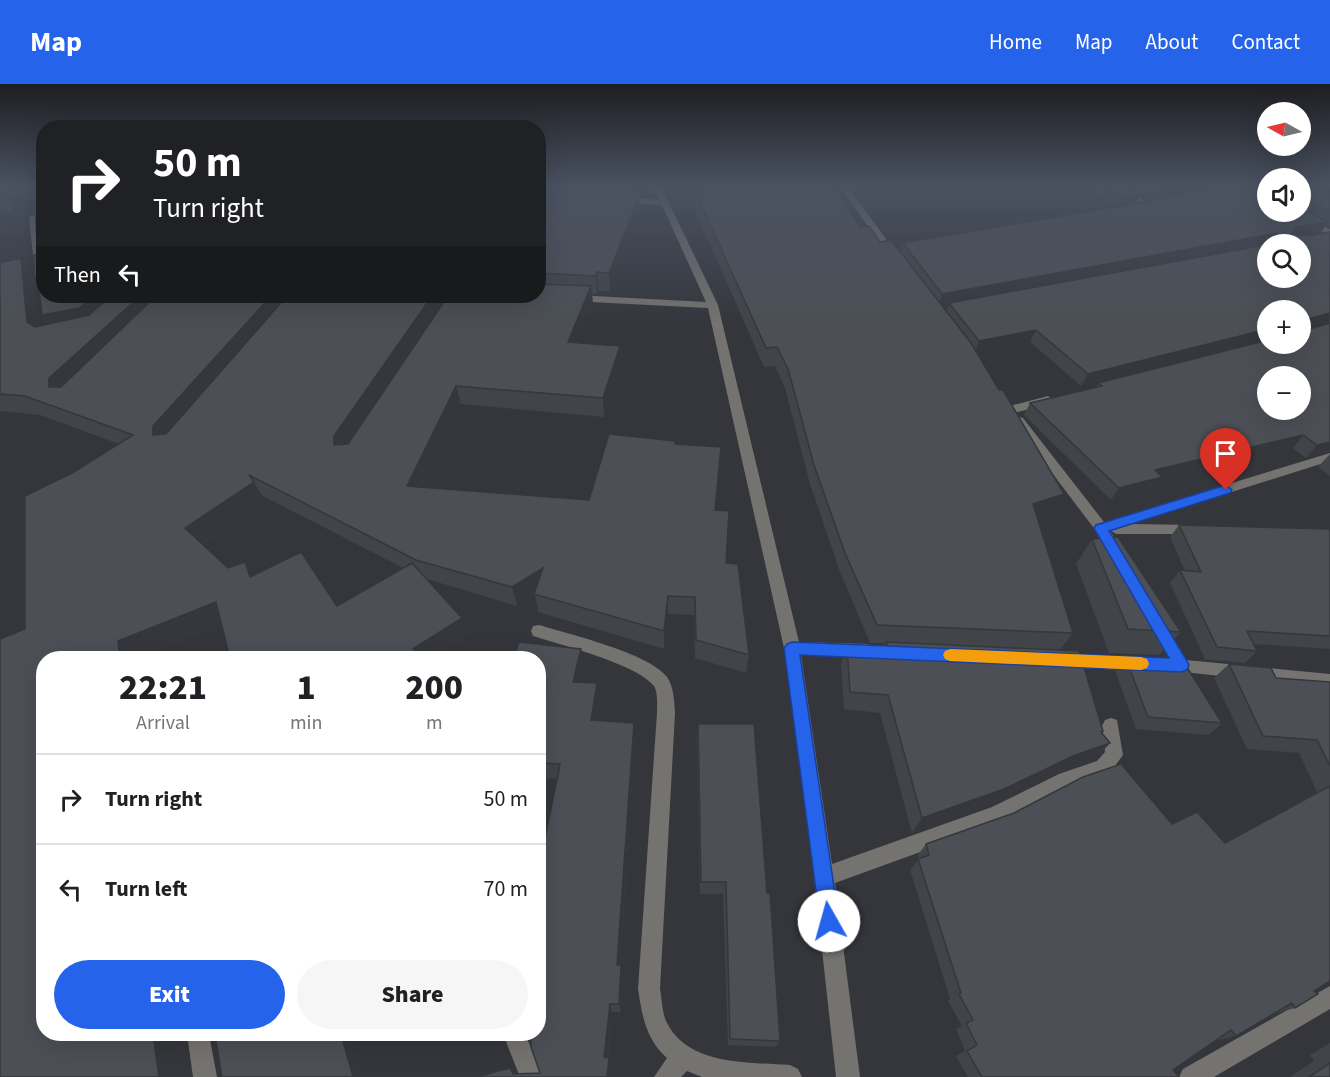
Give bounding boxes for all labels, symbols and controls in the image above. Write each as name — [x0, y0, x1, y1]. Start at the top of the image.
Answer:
text: Map — [30, 22, 82, 62]
text: Home — [989, 27, 1042, 57]
text: Map — [1075, 27, 1113, 57]
text: About — [1146, 27, 1198, 57]
text: Contact — [1231, 27, 1300, 57]
north arrow — [1257, 102, 1311, 156]
map controls — [1257, 102, 1311, 420]
text: 50 m — [153, 133, 242, 193]
icon: right — [54, 144, 132, 222]
button: sound — [1257, 168, 1311, 222]
text: Turn right — [153, 189, 264, 228]
button: search — [1257, 234, 1311, 288]
icon: left — [113, 258, 146, 291]
text: Then — [54, 259, 101, 291]
button: + — [1257, 300, 1311, 354]
button: − — [1257, 366, 1311, 420]
pin — [1200, 428, 1251, 490]
icon: arrive — [1209, 437, 1242, 470]
text: 22:21 — [119, 662, 207, 713]
text: 1 — [297, 662, 316, 713]
text: 200 — [405, 662, 463, 713]
text: Arrival — [136, 709, 190, 737]
text: min — [290, 709, 322, 737]
text: m — [426, 709, 442, 737]
icon: right — [54, 783, 87, 816]
text: Turn right — [105, 783, 202, 815]
text: 50 m — [483, 783, 528, 815]
icon: left — [54, 873, 87, 906]
text: Turn left — [105, 873, 187, 905]
text: 70 m — [483, 873, 528, 905]
position arrow — [797, 889, 861, 953]
button: Exit — [54, 960, 285, 1029]
button: Share — [297, 960, 528, 1029]

